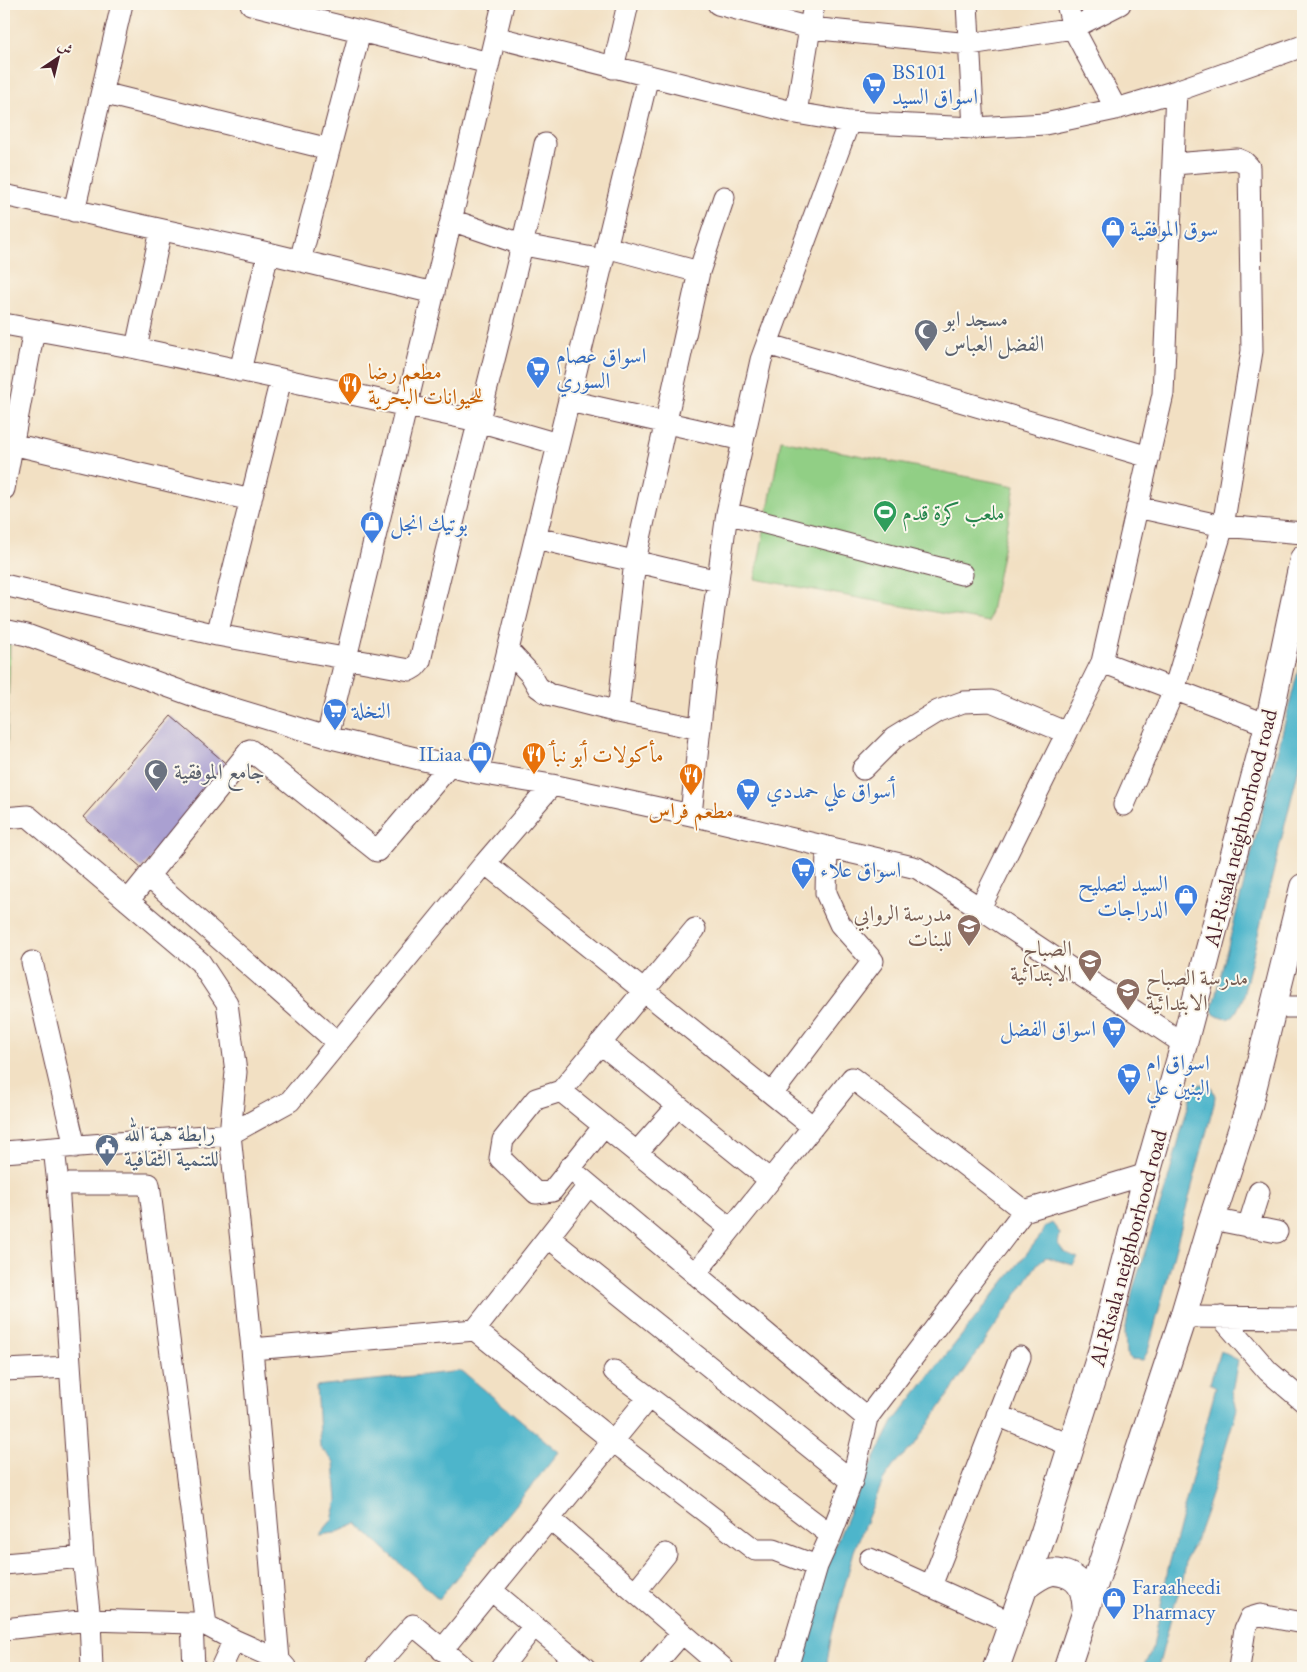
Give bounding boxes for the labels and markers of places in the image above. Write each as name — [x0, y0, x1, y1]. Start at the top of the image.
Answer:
place label: BS101 اسواق السيد — [892, 57, 978, 111]
supermarket icon: BS101 اسواق السيد — [861, 71, 887, 105]
place label: سوق الموفقية — [1130, 214, 1218, 243]
shop icon: سوق الموفقية — [1100, 215, 1126, 249]
place label: مسجد ابو الفضل العباس — [942, 304, 1044, 359]
mosque icon: مسجد ابو الفضل العباس — [913, 318, 939, 352]
place label: اسواق عصام السوري — [556, 341, 647, 398]
supermarket icon: اسواق عصام السوري — [525, 355, 551, 389]
place label: مطعم رضا للحيوانات البحرية — [368, 357, 484, 411]
restaurant icon: مطعم رضا للحيوانات البحرية — [337, 371, 363, 405]
place label: ملعب كرة قدم — [902, 498, 1005, 532]
sports icon: ملعب كرة قدم — [872, 499, 898, 533]
place label: بوتيك انجل — [390, 509, 468, 539]
shop icon: بوتيك انجل — [359, 510, 385, 544]
place label: النخلة — [351, 696, 391, 725]
supermarket icon: النخلة — [322, 697, 348, 731]
place label: ILiaa — [419, 739, 462, 768]
place label: مأكولات ٲبو نبٲ — [547, 739, 664, 769]
shop icon: ILiaa — [467, 740, 493, 774]
restaurant icon: مأكولات ٲبو نبٲ — [521, 741, 547, 775]
place label: جامع الموفقية — [174, 757, 265, 791]
mosque icon: جامع الموفقية — [143, 758, 169, 792]
restaurant icon: مطعم فراس — [678, 762, 704, 796]
place label: ٲسواق علي حمددي — [766, 775, 896, 812]
supermarket icon: ٲسواق علي حمددي — [735, 777, 761, 811]
place label: مطعم فراس — [648, 796, 734, 831]
place label: اسواق علاء — [820, 855, 901, 884]
supermarket icon: اسواق علاء — [790, 856, 816, 890]
place label: السيد لتصليح الدراجات — [1078, 869, 1168, 923]
shop icon: السيد لتصليح الدراجات — [1173, 883, 1199, 917]
place label: مدرسة الروابي للبنات — [853, 899, 952, 953]
school or university icon: مدرسة الروابي للبنات — [956, 913, 982, 947]
place label: الصباح الابتدائية — [1010, 934, 1072, 988]
school or university icon: الصباح الابتدائية — [1077, 948, 1103, 982]
place label: مدرسة الصباح الابتدائية — [1146, 963, 1248, 1017]
school or university icon: مدرسة الصباح الابتدائية — [1115, 977, 1141, 1011]
place label: اسواق الفضل — [1000, 1014, 1096, 1044]
supermarket icon: اسواق الفضل — [1101, 1015, 1127, 1049]
place label: اسواق ام البنين علي — [1146, 1048, 1210, 1109]
supermarket icon: اسواق ام البنين علي — [1116, 1062, 1142, 1096]
place label: رابطة هبة الله للتنمية الثقافية — [124, 1116, 219, 1173]
public building icon: رابطة هبة الله للتنمية الثقافية — [94, 1133, 120, 1167]
place label: Faraaheedi Pharmacy — [1132, 1572, 1221, 1626]
shop icon: Faraaheedi Pharmacy — [1101, 1586, 1127, 1620]

